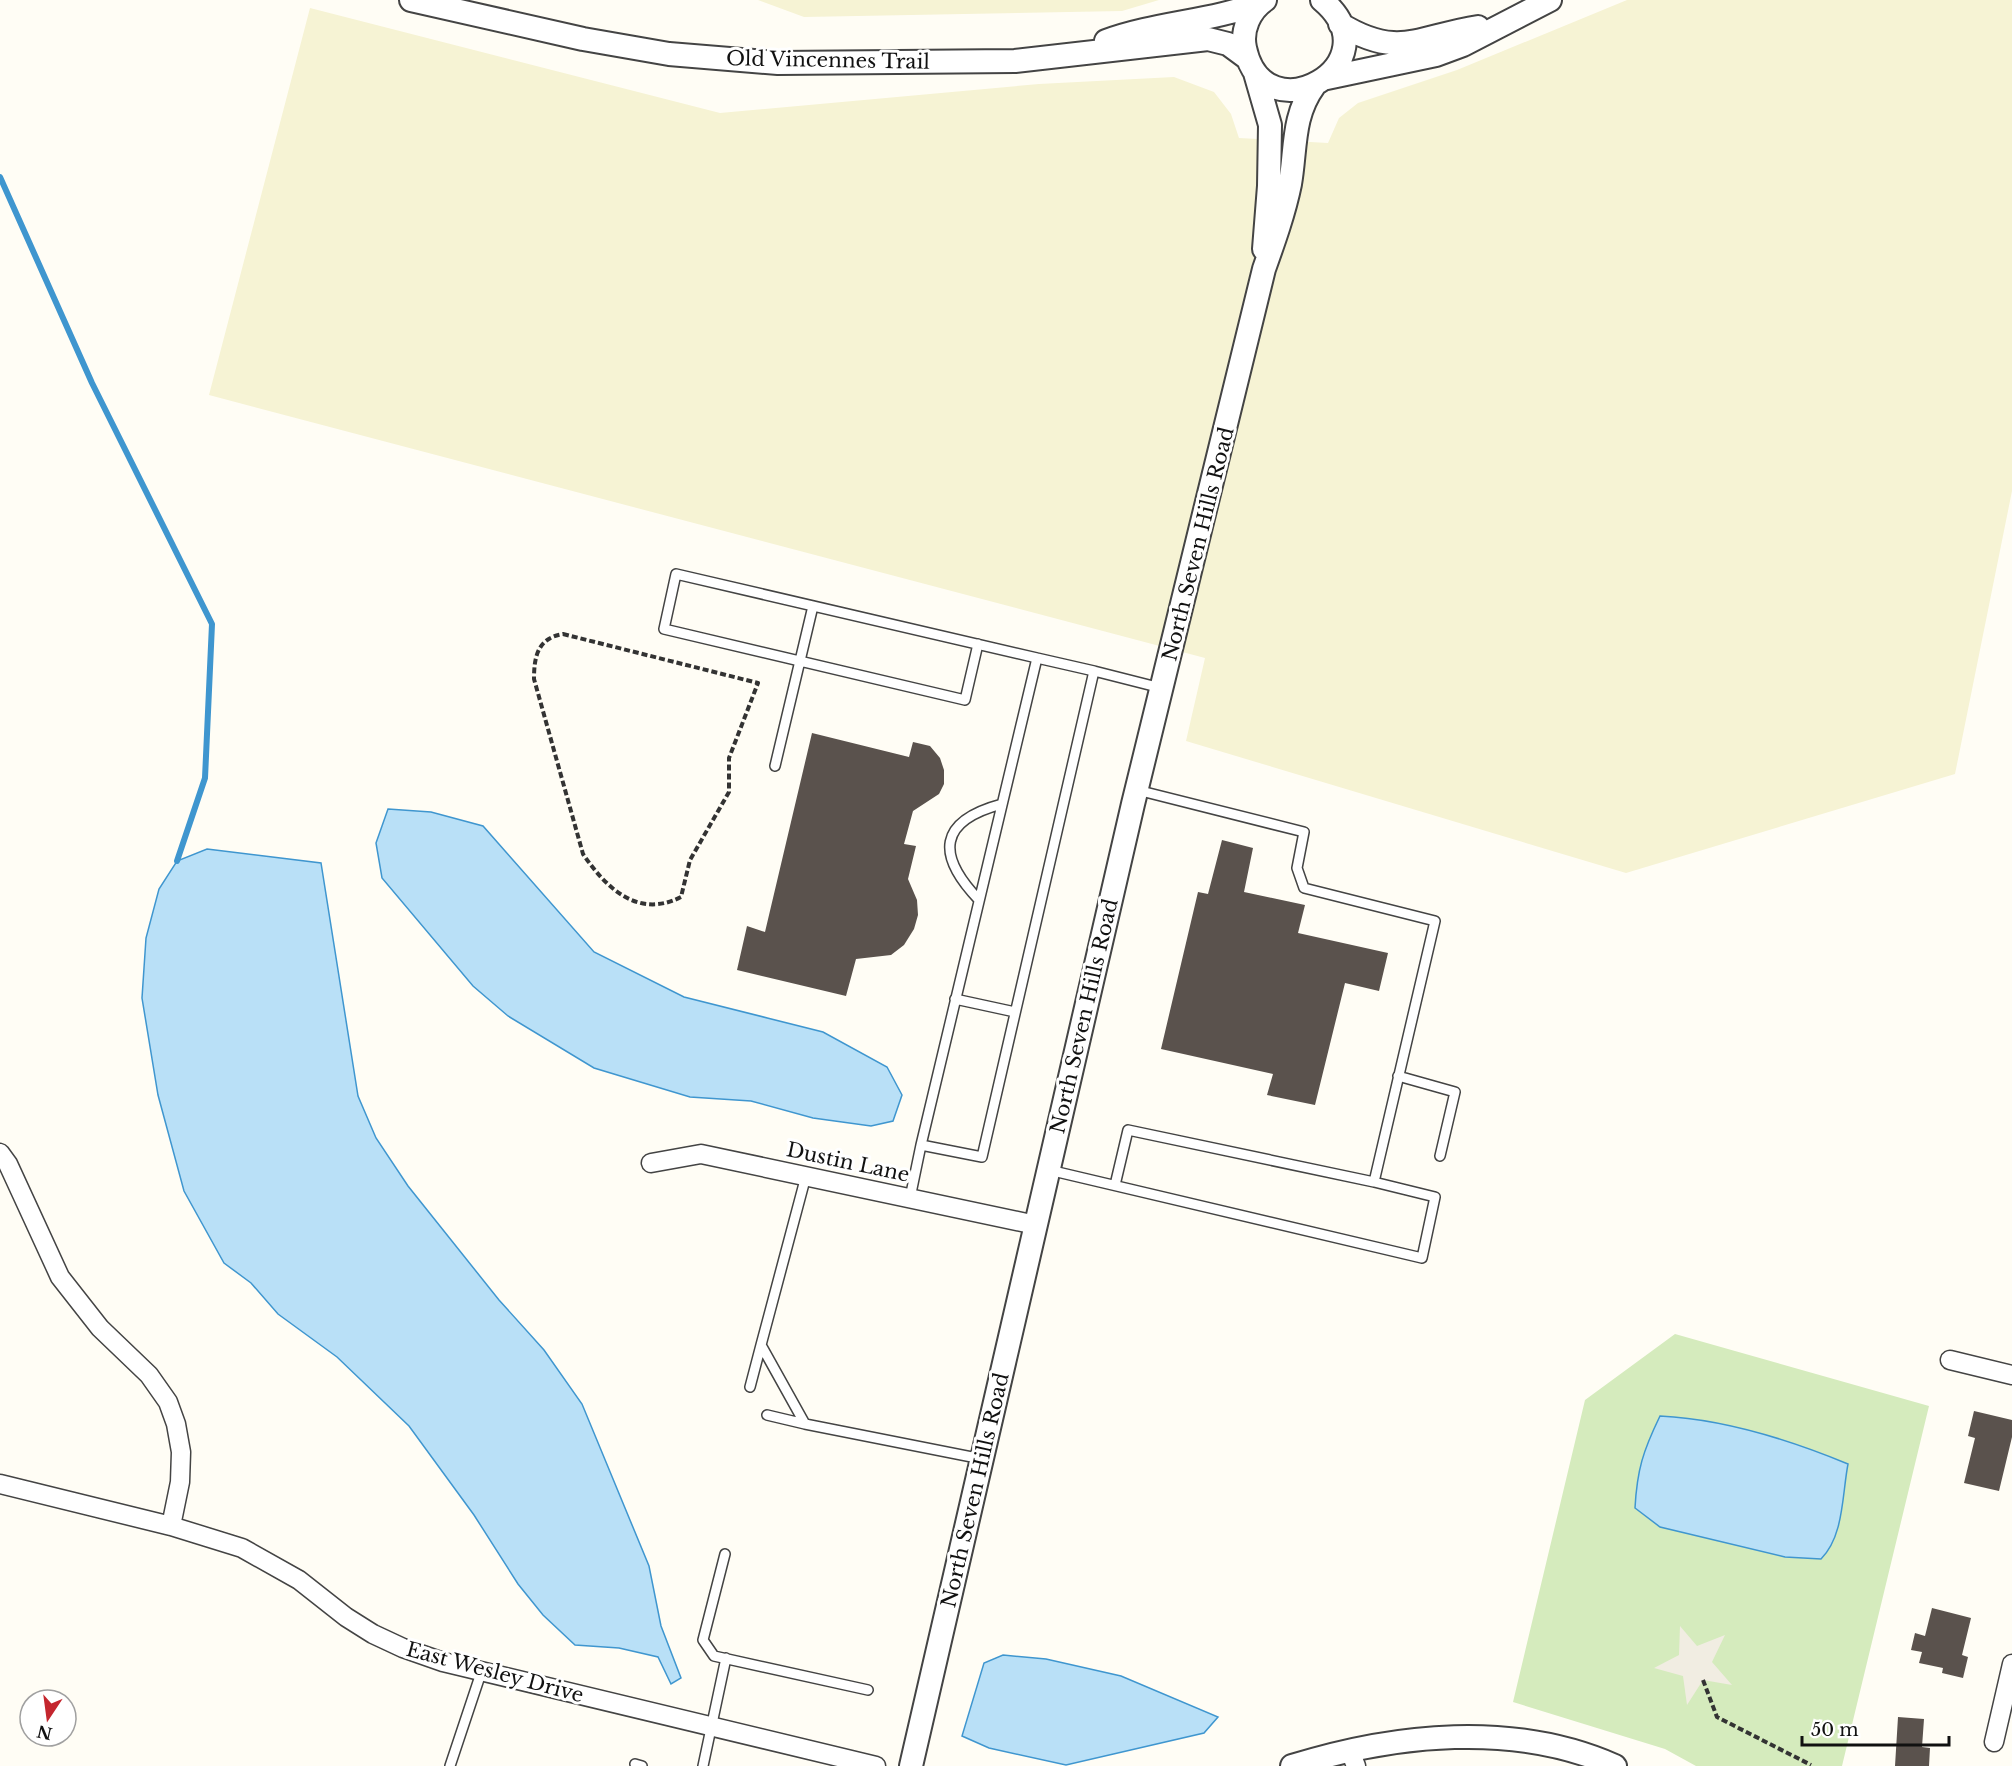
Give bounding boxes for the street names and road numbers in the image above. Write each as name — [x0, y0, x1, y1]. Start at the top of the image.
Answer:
street label: Old Vincennes Trail — [726, 46, 930, 74]
street label: North Seven Hills Road — [1157, 425, 1239, 663]
street label: North Seven Hills Road — [1045, 896, 1123, 1136]
street label: Dustin Lane — [784, 1137, 912, 1187]
street label: North Seven Hills Road — [936, 1370, 1014, 1610]
street label: East Wesley Drive — [404, 1637, 586, 1707]

